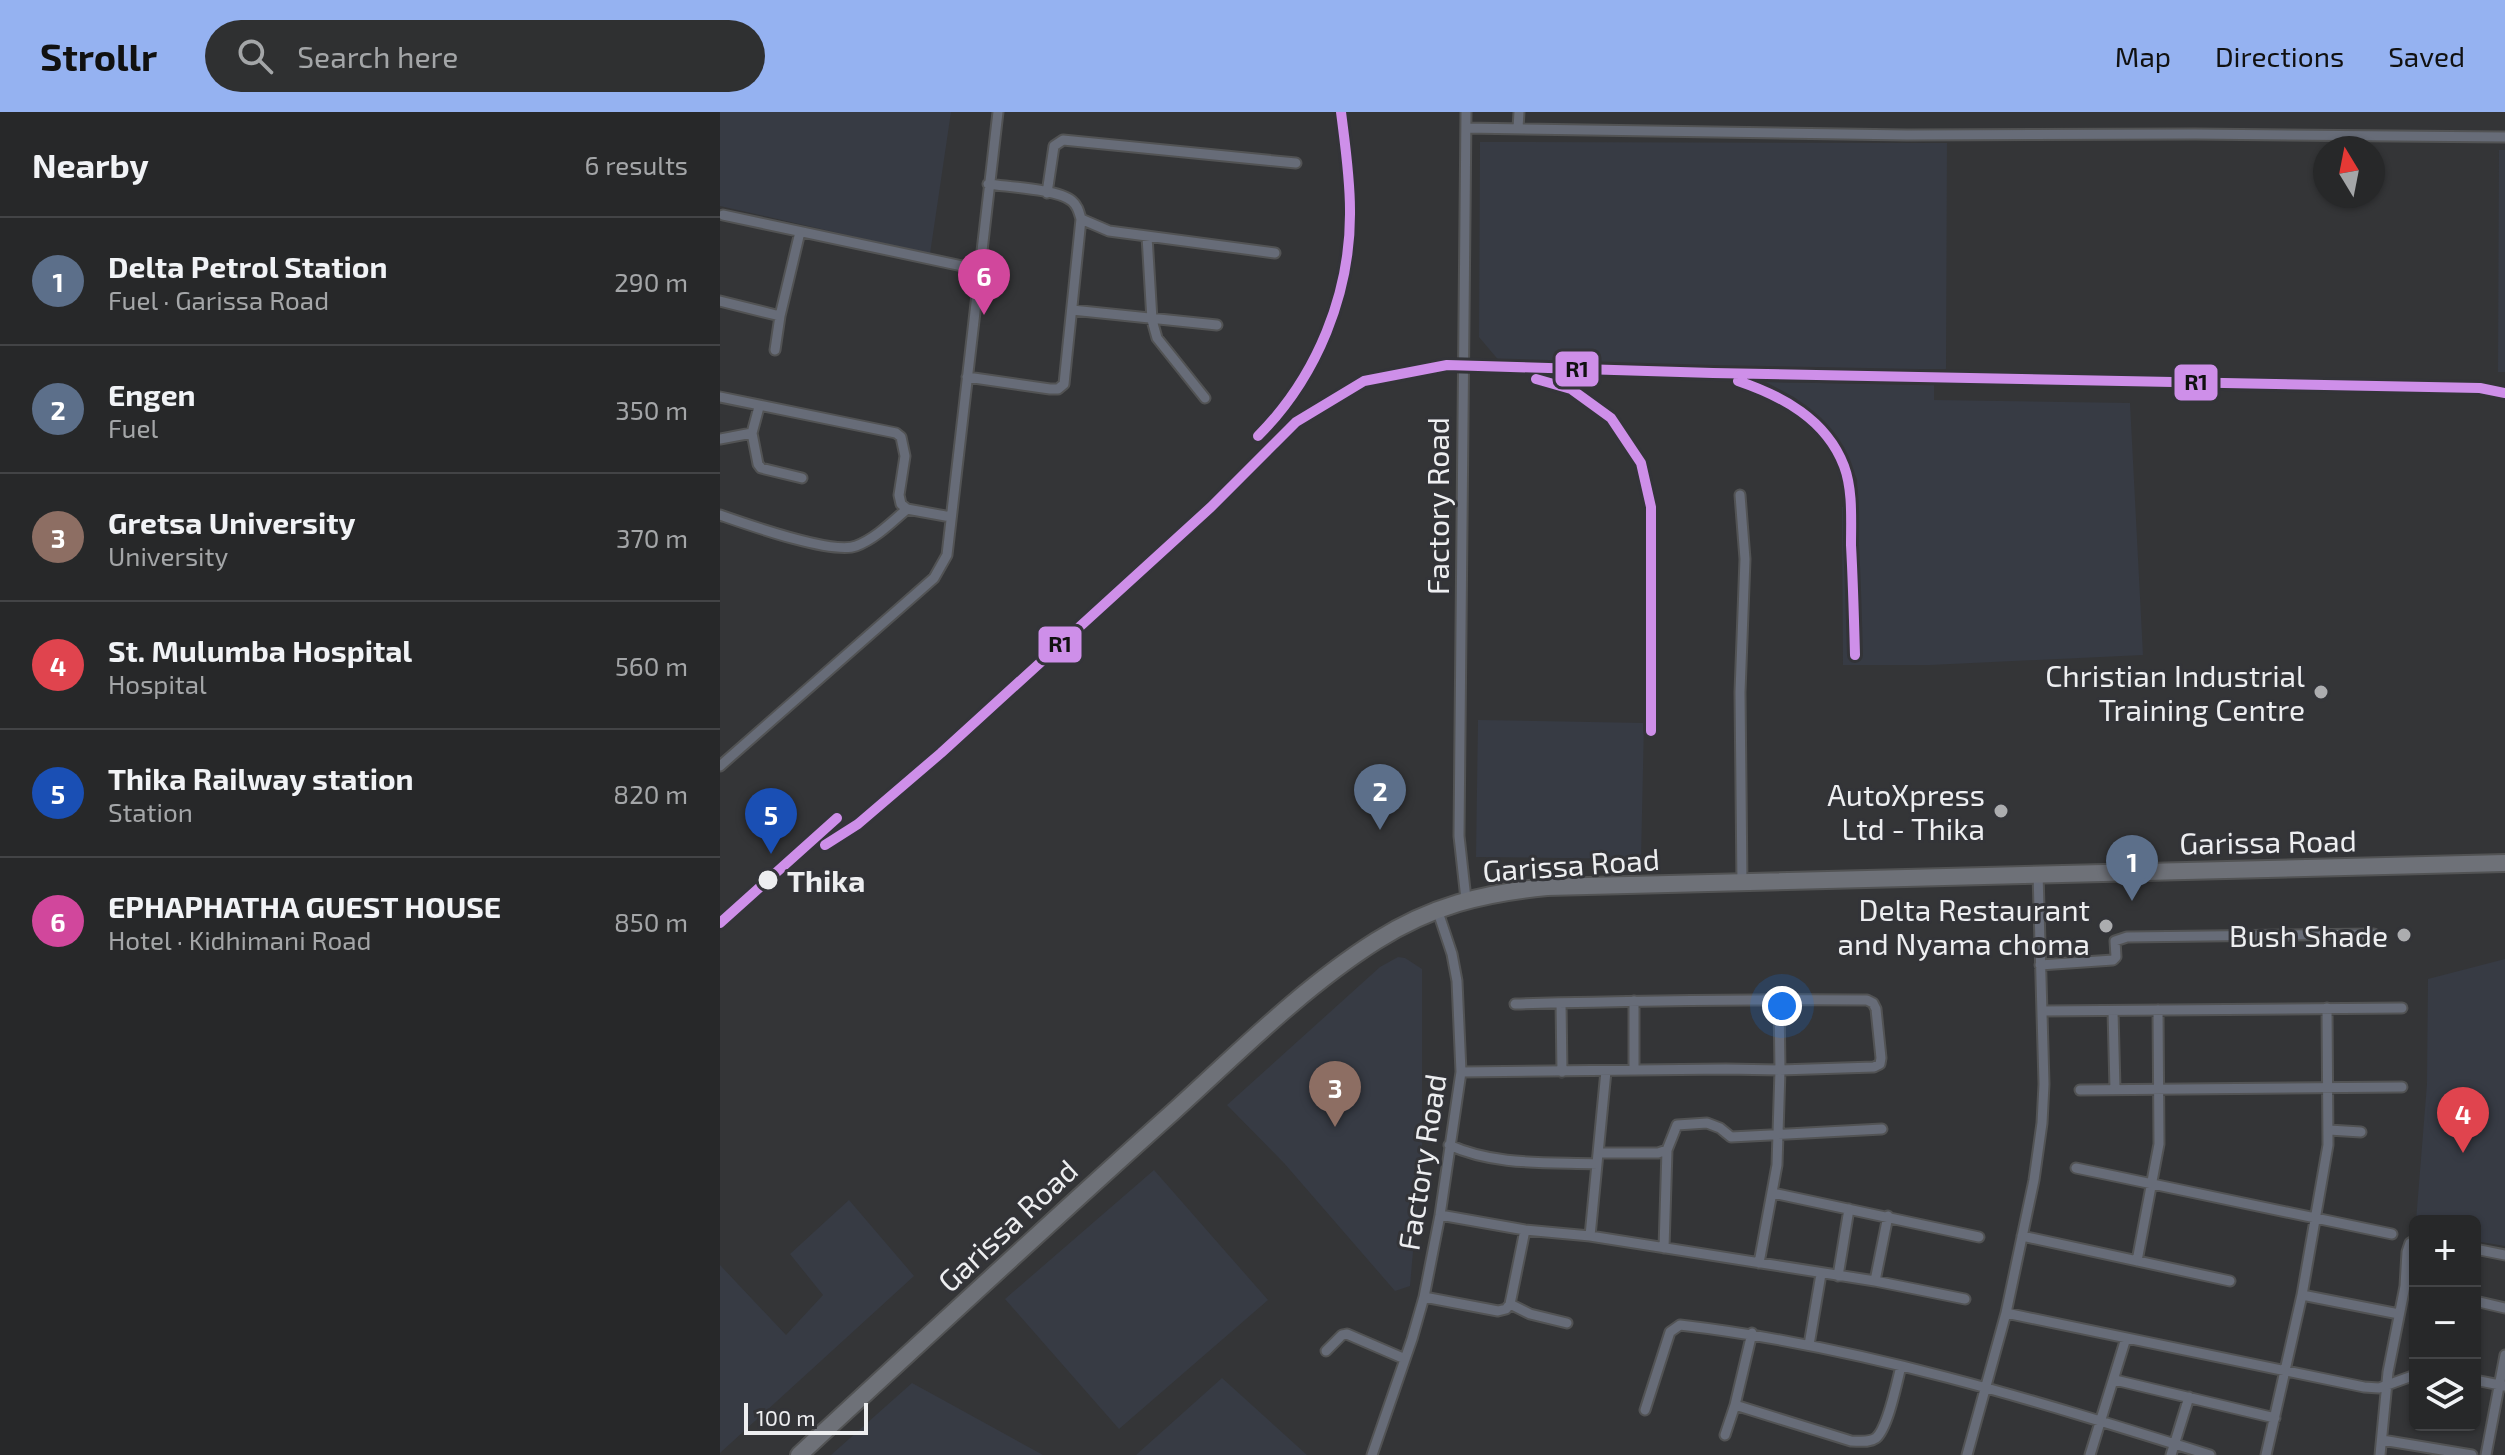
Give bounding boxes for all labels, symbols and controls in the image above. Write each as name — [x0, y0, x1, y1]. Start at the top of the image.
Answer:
search box — [205, 20, 765, 92]
text: Strollr — [40, 33, 157, 79]
icon: search — [233, 34, 277, 78]
text: Search here — [297, 38, 458, 74]
text: Map — [2115, 39, 2171, 73]
text: Directions — [2215, 39, 2344, 73]
text: Saved — [2388, 39, 2465, 73]
north arrow — [2313, 136, 2385, 208]
text: Nearby — [32, 144, 149, 185]
text: 6 results — [585, 149, 688, 180]
text: Delta Petrol Station — [108, 248, 388, 284]
pin: 6 — [958, 249, 1010, 315]
text: 1 — [52, 266, 64, 297]
text: 290 m — [614, 266, 688, 297]
text: Fuel · Garissa Road — [108, 284, 329, 315]
line badge: R1 — [1554, 350, 1600, 388]
text: R1 — [1565, 355, 1589, 381]
line badge: R1 — [2173, 363, 2219, 402]
text: R1 — [2184, 368, 2208, 394]
text: Engen — [108, 376, 196, 412]
text: 2 — [50, 394, 66, 425]
text: 350 m — [615, 394, 688, 425]
text: Fuel — [108, 412, 158, 443]
street label: Factory Road — [1419, 417, 1455, 595]
text: Gretsa University — [108, 504, 356, 540]
text: 3 — [51, 522, 65, 553]
text: 370 m — [616, 522, 688, 553]
text: University — [108, 540, 228, 571]
line badge: R1 — [1037, 625, 1083, 664]
text: R1 — [1048, 630, 1072, 656]
text: St. Mulumba Hospital — [108, 632, 412, 668]
text: 4 — [50, 650, 66, 681]
text: 560 m — [615, 650, 688, 681]
place label: Christian Industrial Training Centre — [2045, 657, 2305, 727]
text: Hospital — [108, 668, 207, 699]
marker: Christian Industrial Training Centre — [2312, 683, 2330, 701]
text: Thika Railway station — [108, 760, 414, 796]
pin: 2 — [1354, 764, 1406, 830]
place label: AutoXpress Ltd - Thika — [1827, 776, 1985, 846]
text: 5 — [51, 778, 65, 809]
text: 820 m — [613, 778, 688, 809]
pin: 5 — [745, 788, 797, 854]
text: Station — [108, 796, 193, 827]
marker: AutoXpress Ltd - Thika — [1992, 802, 2010, 820]
street label: Garissa Road — [2179, 821, 2357, 861]
pin: 1 — [2106, 835, 2158, 901]
street label: Garissa Road — [1481, 840, 1661, 888]
place label: Thika — [787, 862, 865, 898]
marker: Thika — [756, 868, 780, 892]
text: EPHAPHATHA GUEST HOUSE — [108, 888, 501, 924]
place label: Delta Restaurant and Nyama choma — [1838, 891, 2090, 961]
text: 6 — [50, 906, 66, 937]
text: 850 m — [614, 906, 688, 937]
marker: Delta Restaurant and Nyama choma — [2097, 917, 2115, 935]
place label: Bush Shade — [2229, 917, 2388, 953]
text: Hotel · Kidhimani Road — [108, 924, 371, 955]
marker: Bush Shade — [2395, 926, 2413, 944]
your location — [1762, 986, 1802, 1026]
pin: 3 — [1309, 1061, 1361, 1127]
street label: Factory Road — [1389, 1071, 1453, 1253]
pin: 4 — [2437, 1087, 2489, 1153]
street label: Garissa Road — [930, 1151, 1084, 1299]
map controls — [2409, 1215, 2481, 1431]
button: + — [2409, 1215, 2481, 1287]
button: − — [2409, 1287, 2481, 1359]
button: layers — [2409, 1359, 2481, 1431]
scale bar — [744, 1399, 868, 1435]
text: 100 m — [756, 1404, 815, 1430]

